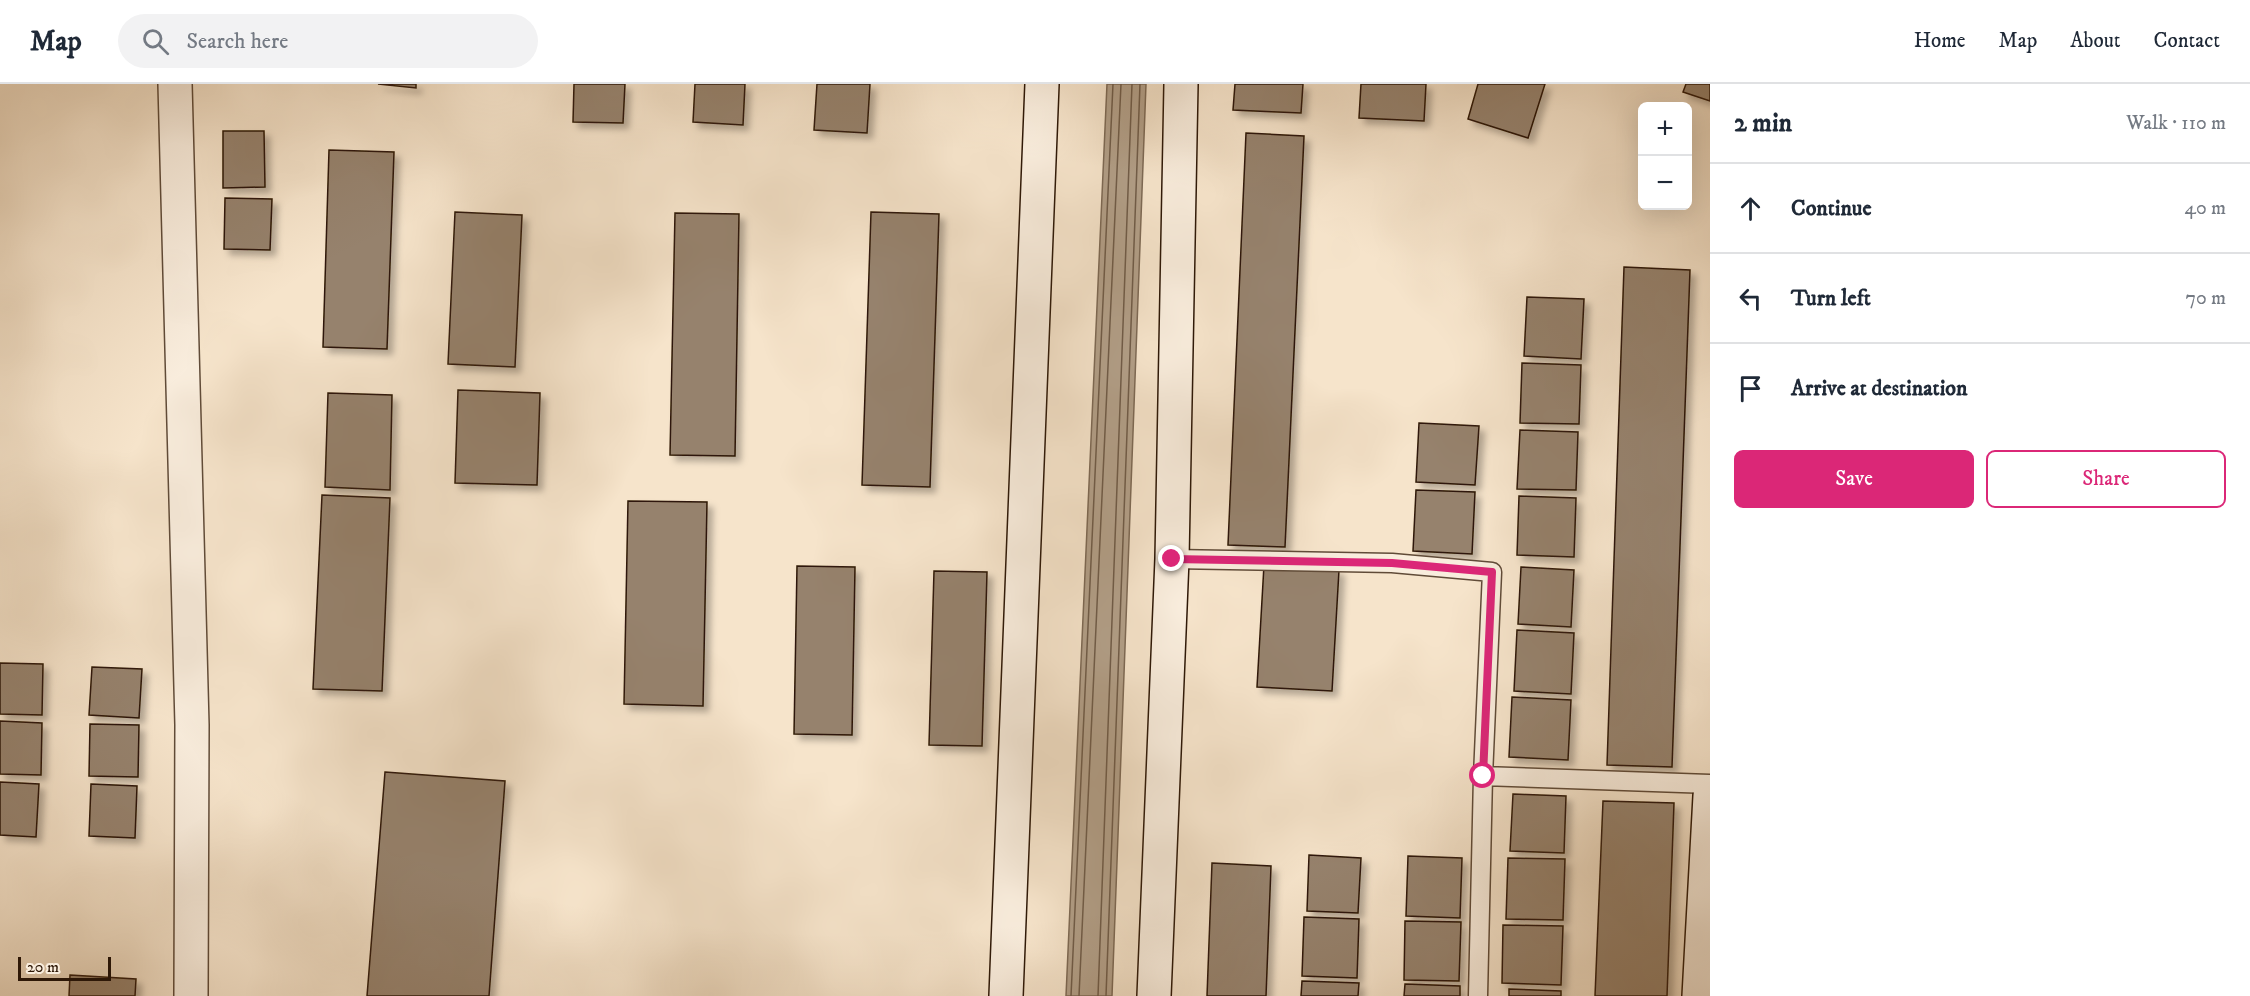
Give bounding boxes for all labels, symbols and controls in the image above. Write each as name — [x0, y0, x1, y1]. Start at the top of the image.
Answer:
search box — [118, 14, 538, 68]
text: Map — [30, 24, 82, 59]
icon: search — [139, 25, 172, 58]
text: Search here — [187, 28, 288, 55]
text: Home — [1914, 28, 1966, 54]
text: Map — [1999, 28, 2037, 54]
text: About — [2070, 28, 2121, 54]
text: Contact — [2154, 28, 2220, 54]
map controls — [1638, 102, 1692, 210]
button: + — [1638, 102, 1692, 156]
text: 2 min — [1734, 107, 1792, 140]
text: Walk · 110 m — [2126, 111, 2226, 136]
button: − — [1638, 156, 1692, 210]
icon: ahead — [1734, 192, 1767, 225]
text: Continue — [1791, 195, 1872, 222]
text: 40 m — [2184, 196, 2226, 221]
icon: left — [1734, 282, 1767, 315]
text: Turn left — [1791, 285, 1871, 312]
text: 70 m — [2185, 286, 2226, 311]
icon: arrive — [1734, 372, 1767, 405]
text: Arrive at destination — [1791, 375, 1968, 402]
button: Save — [1734, 450, 1974, 508]
button: Share — [1986, 450, 2226, 508]
route end — [1158, 545, 1184, 571]
route start — [1469, 762, 1495, 788]
scale bar — [18, 954, 111, 982]
text: 20 m — [27, 957, 59, 977]

